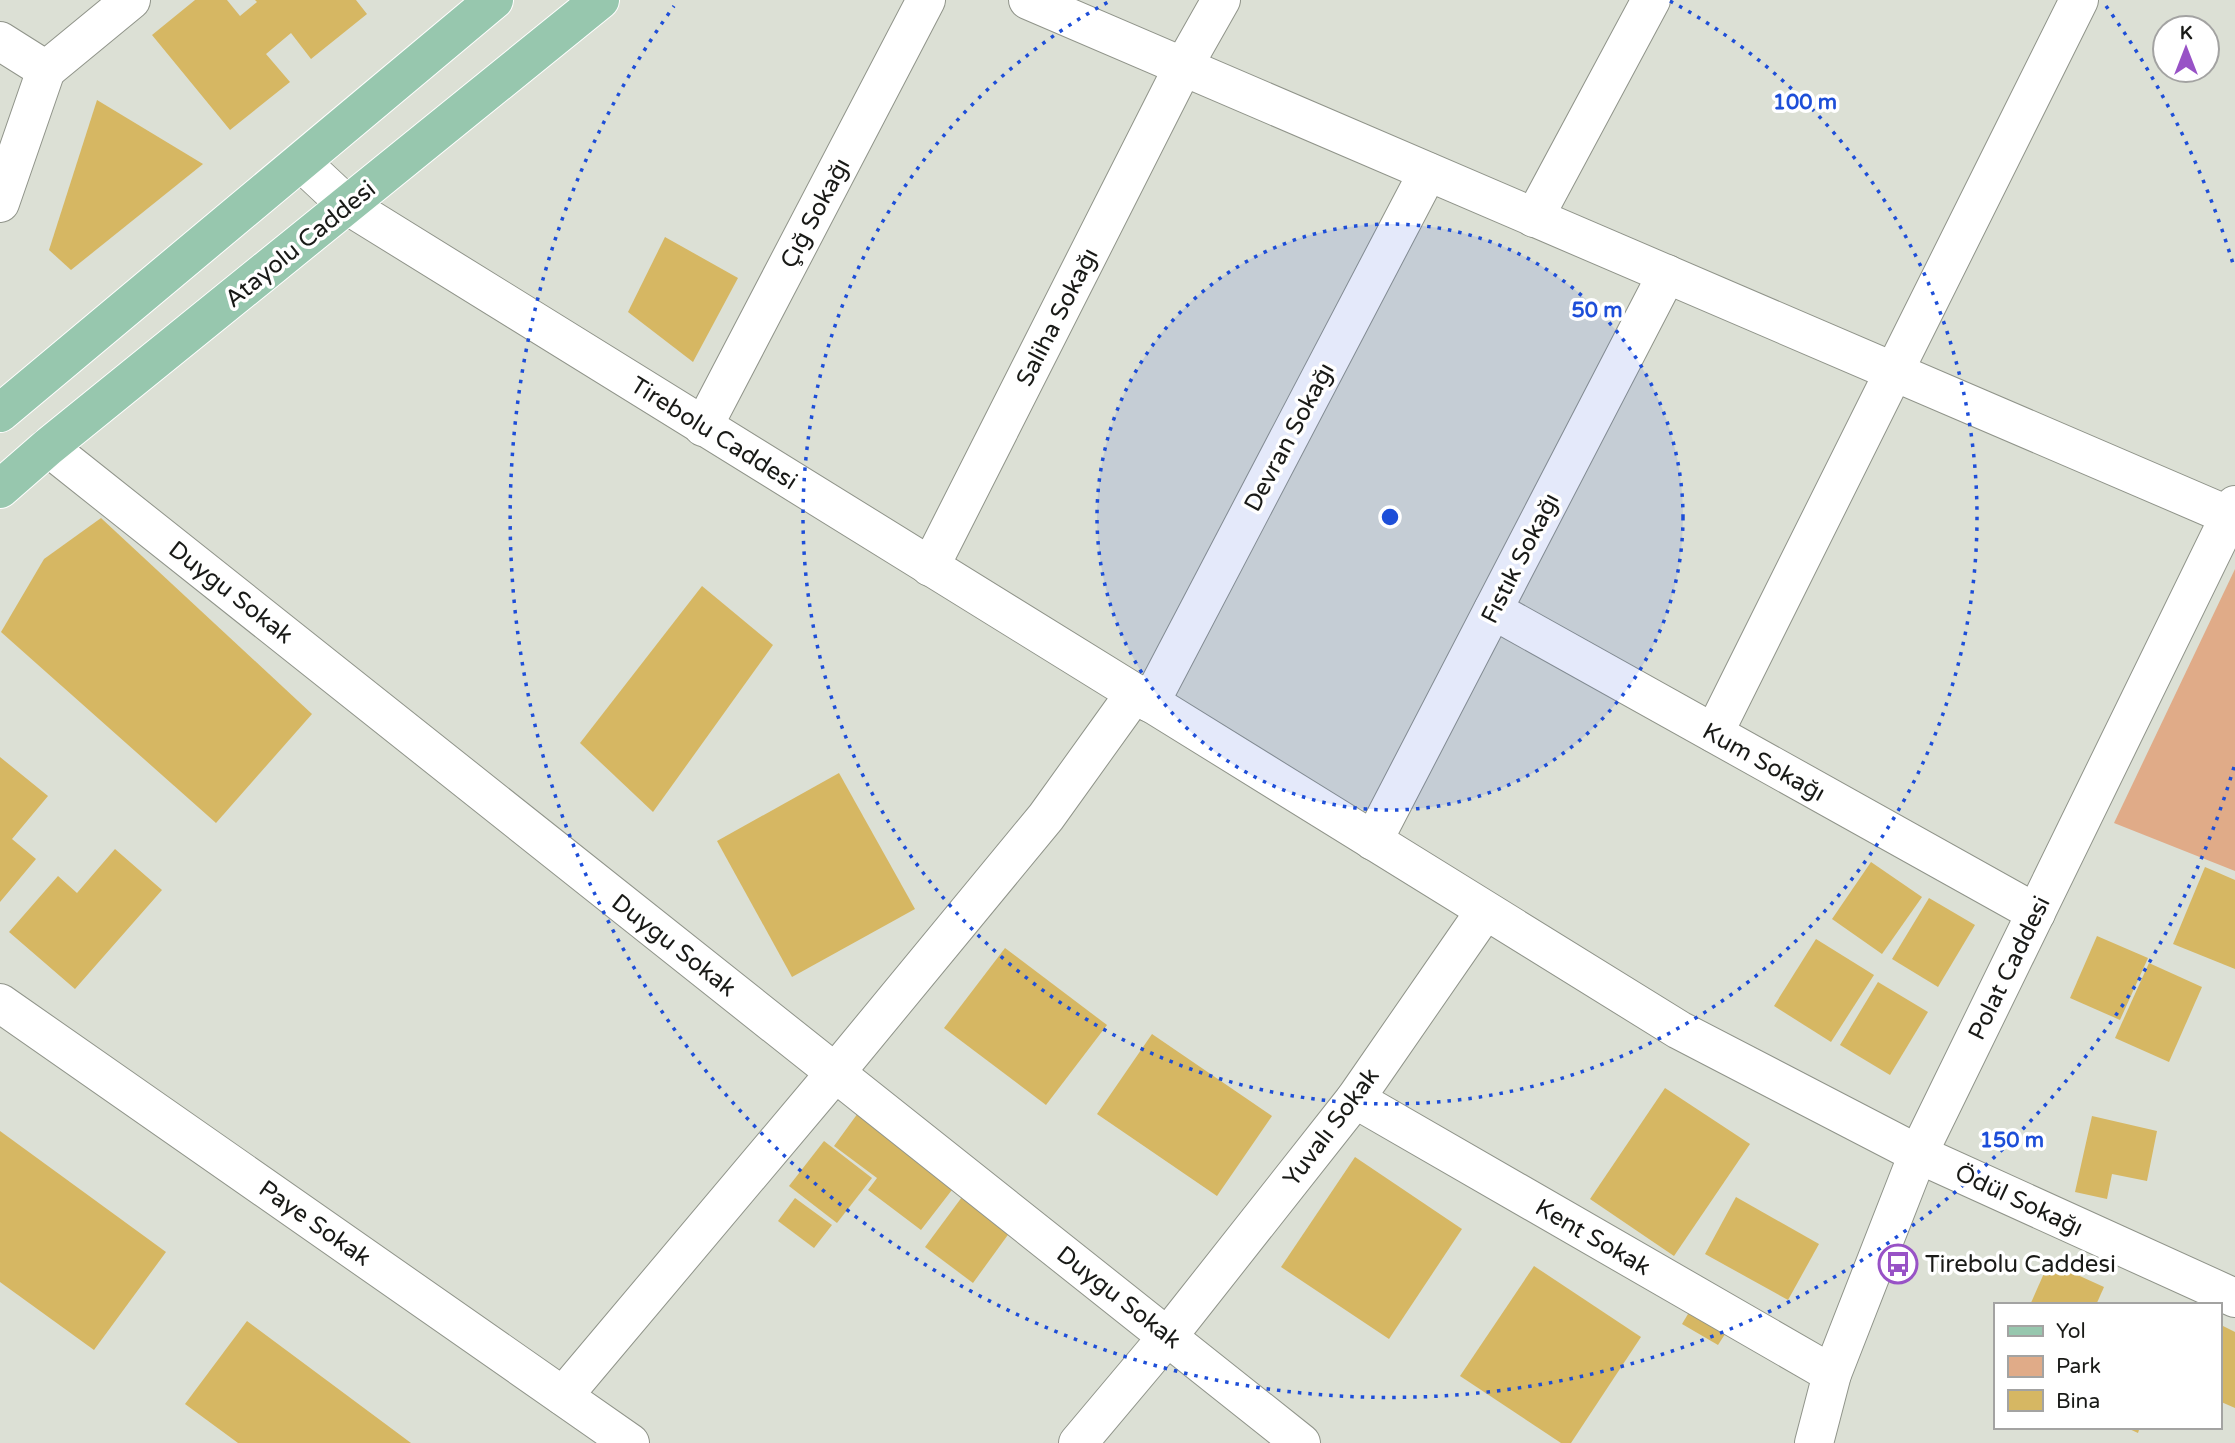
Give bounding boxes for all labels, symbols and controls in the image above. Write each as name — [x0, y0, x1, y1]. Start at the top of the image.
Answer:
north arrow — [2151, 14, 2221, 84]
text: K — [2180, 22, 2193, 44]
text: 100 m — [1773, 90, 1837, 115]
street label: Çığ Sokağı — [774, 153, 857, 273]
street label: Atayolu Caddesi — [219, 175, 382, 314]
street label: Saliha Sokağı — [1010, 243, 1105, 391]
text: 50 m — [1571, 298, 1623, 323]
street label: Devran Sokağı — [1238, 358, 1341, 516]
street label: Tirebolu Caddesi — [625, 371, 802, 496]
street label: Fıstık Sokağı — [1475, 488, 1566, 628]
centre of rings — [1378, 505, 1402, 529]
street label: Duygu Sokak — [163, 535, 299, 650]
street label: Kum Sokağı — [1697, 717, 1830, 808]
street label: Duygu Sokak — [606, 888, 742, 1003]
street label: Polat Caddesi — [1962, 892, 2057, 1045]
street label: Yuvalı Sokak — [1277, 1062, 1386, 1192]
text: 150 m — [1980, 1128, 2044, 1153]
street label: Ödül Sokağı — [1950, 1158, 2087, 1243]
street label: Paye Sokak — [253, 1174, 376, 1273]
street label: Kent Sokak — [1530, 1193, 1656, 1282]
street label: Duygu Sokak — [1051, 1240, 1187, 1355]
bus stop icon: Tirebolu Caddesi — [1877, 1243, 1919, 1285]
place label: Tirebolu Caddesi — [1925, 1250, 2116, 1279]
legend — [1994, 1303, 2221, 1429]
text: Yol — [2056, 1319, 2086, 1344]
text: Park — [2056, 1354, 2101, 1379]
text: Bina — [2056, 1389, 2100, 1414]

